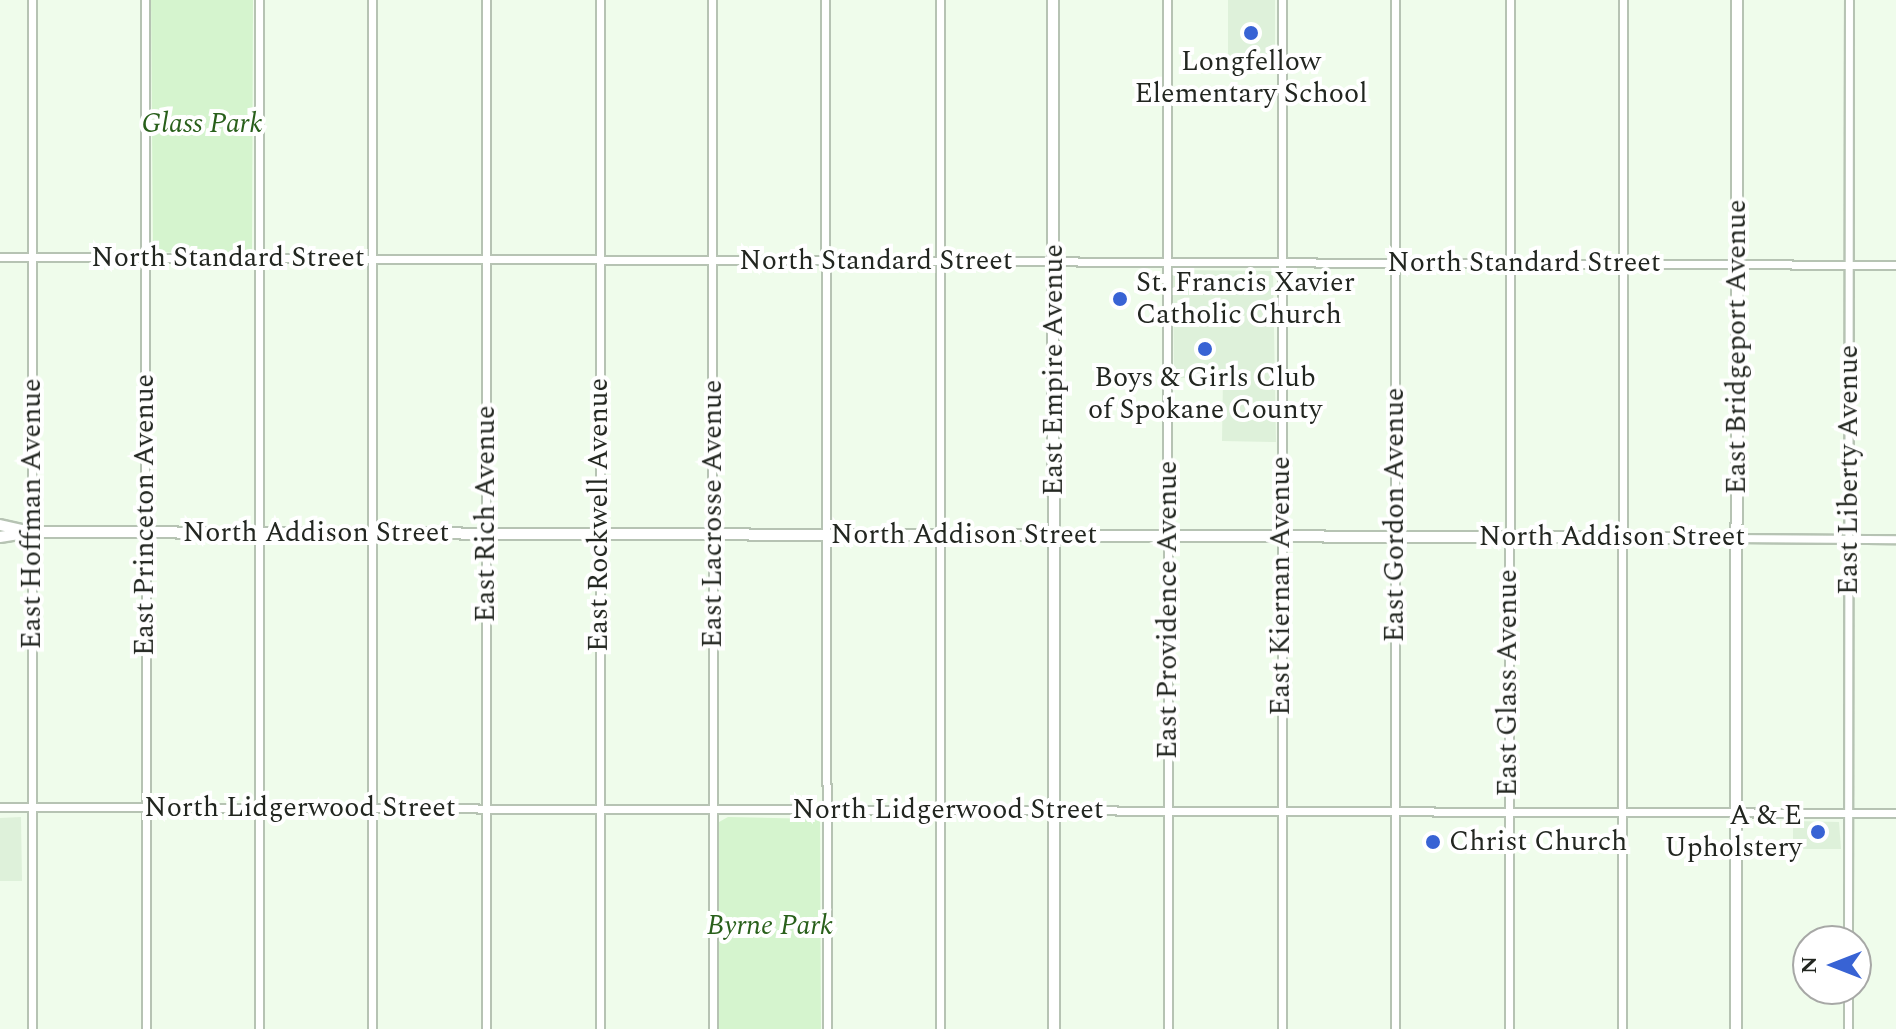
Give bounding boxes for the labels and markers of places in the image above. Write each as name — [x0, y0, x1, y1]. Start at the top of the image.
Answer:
marker: Longfellow Elementary School — [1242, 24, 1260, 42]
place label: Longfellow Elementary School — [1135, 45, 1367, 111]
place label: St. Francis Xavier Catholic Church — [1136, 266, 1355, 332]
marker: St. Francis Xavier Catholic Church — [1111, 290, 1129, 308]
marker: Boys & Girls Club of Spokane County — [1196, 340, 1214, 358]
place label: Boys & Girls Club of Spokane County — [1088, 361, 1322, 427]
place label: A & E Upholstery — [1665, 799, 1802, 865]
marker: A & E Upholstery — [1809, 823, 1827, 841]
place label: Christ Church — [1449, 825, 1627, 859]
marker: Christ Church — [1424, 833, 1442, 851]

